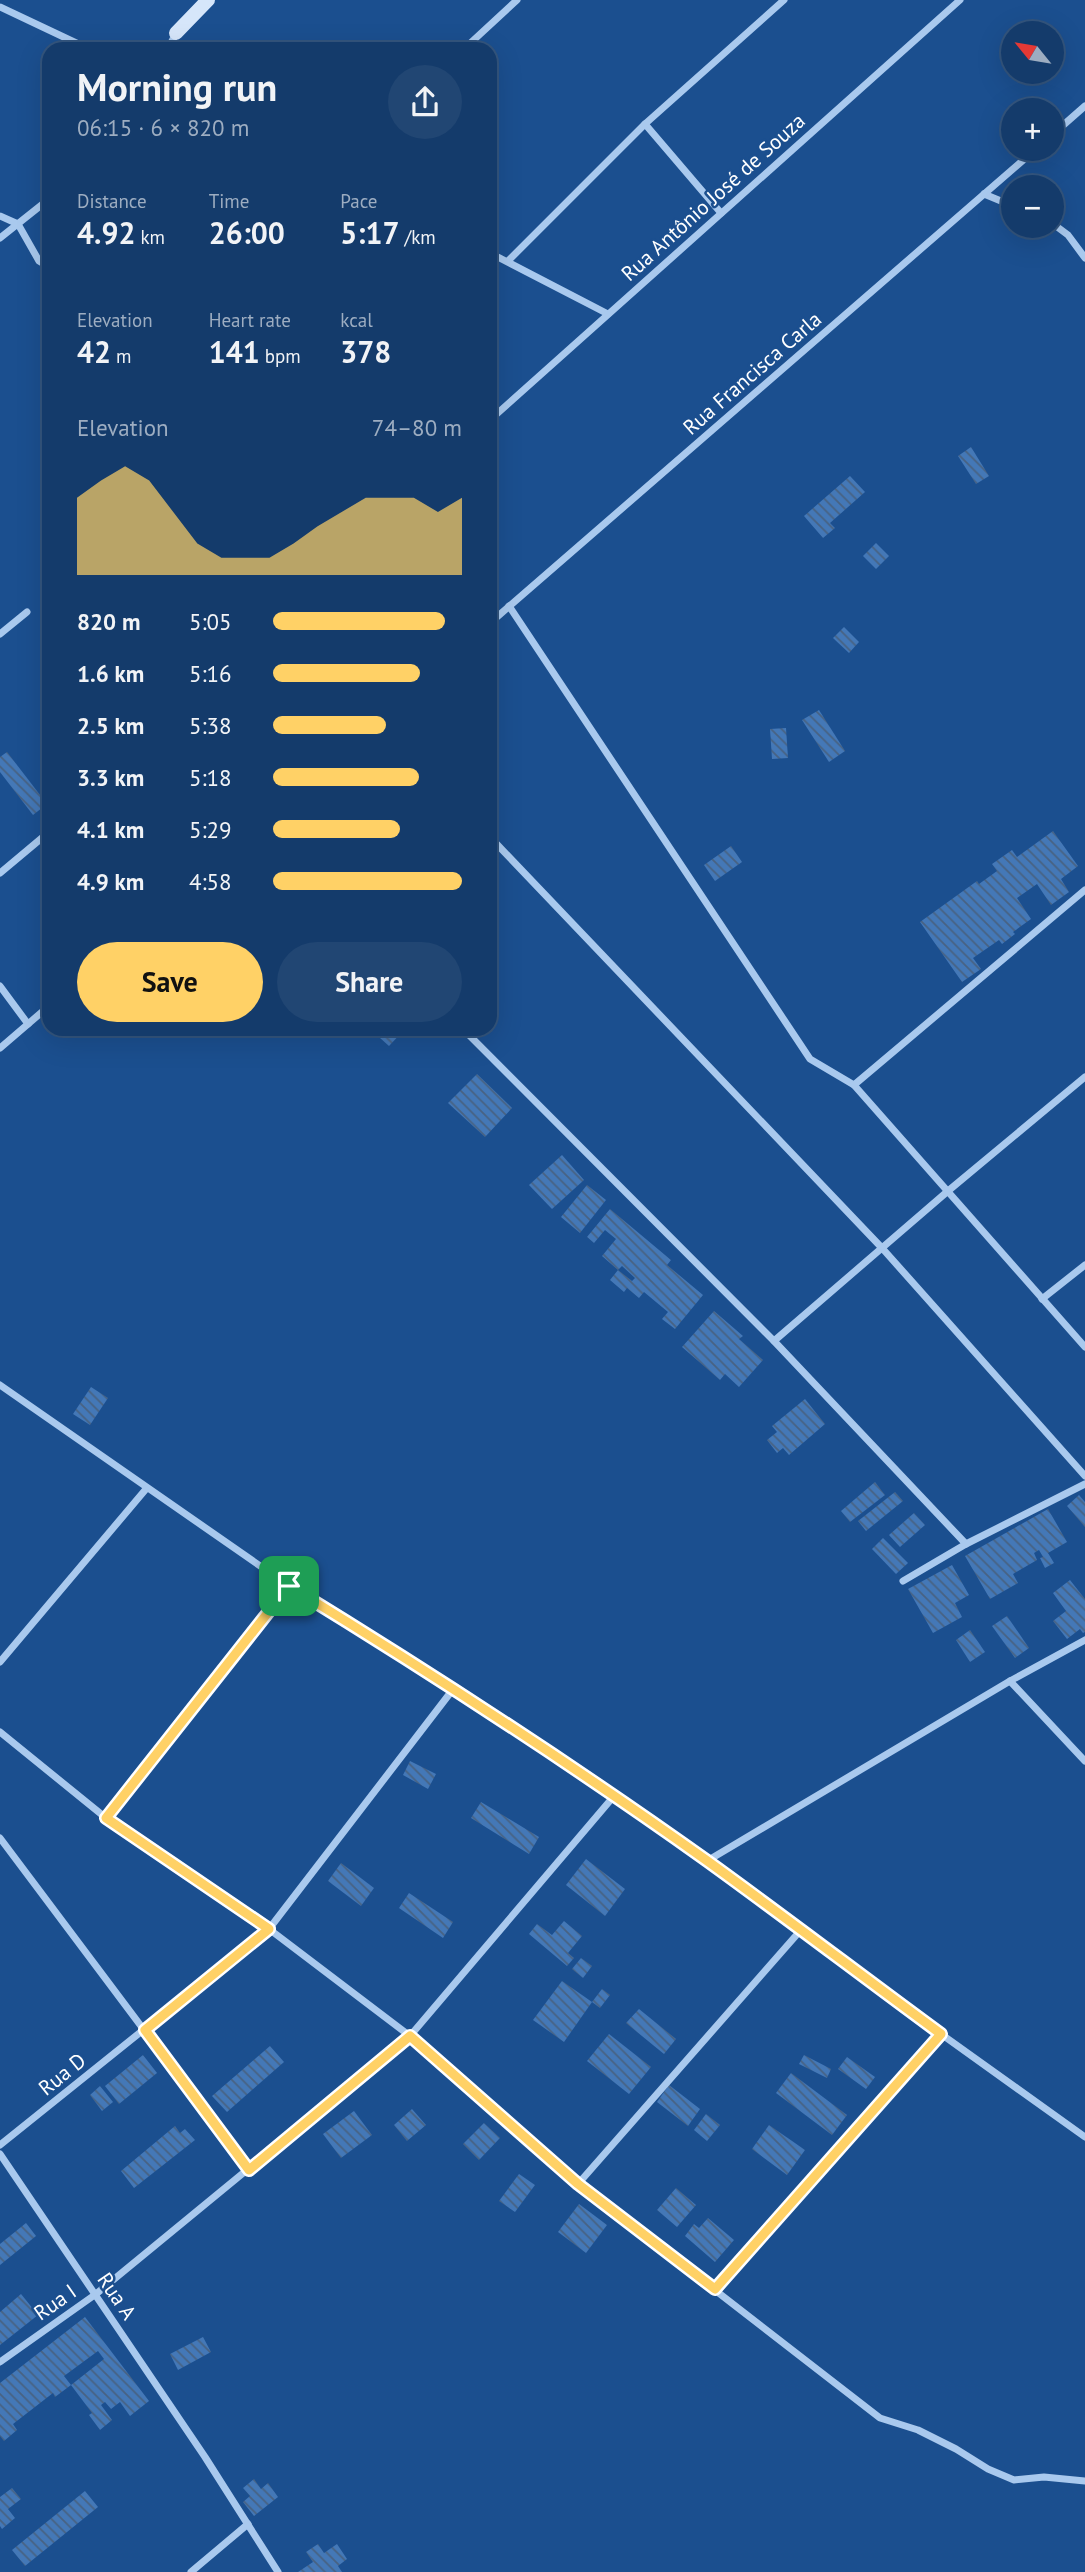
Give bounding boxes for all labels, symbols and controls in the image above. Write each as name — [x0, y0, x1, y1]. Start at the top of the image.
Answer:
north arrow — [1001, 21, 1064, 84]
map controls — [1001, 21, 1064, 238]
text: Morning run — [77, 62, 277, 111]
button: share — [388, 65, 462, 139]
button: + — [1001, 98, 1064, 161]
street label: Rua Antônio José de Souza — [615, 107, 811, 287]
text: 06:15 · 6 × 820 m — [77, 113, 249, 142]
button: − — [1001, 175, 1064, 238]
text: Distance — [77, 189, 147, 213]
text: Time — [209, 189, 249, 213]
text: Pace — [340, 189, 378, 213]
text: 4.92 — [77, 213, 135, 252]
text: 26:00 — [209, 213, 285, 252]
text: 5:17 — [340, 213, 399, 252]
text: km — [135, 225, 165, 249]
text: /km — [399, 225, 436, 249]
street label: Rua Francisca Carla — [677, 306, 827, 440]
text: Elevation — [77, 308, 153, 332]
text: Heart rate — [209, 308, 291, 332]
text: kcal — [340, 308, 373, 332]
text: 42 — [77, 332, 111, 371]
text: 141 — [209, 332, 260, 371]
text: 378 — [340, 332, 391, 371]
text: m — [111, 344, 132, 368]
text: bpm — [260, 344, 301, 368]
text: Elevation — [77, 413, 169, 442]
text: 74–80 m — [372, 413, 462, 442]
text: 820 m — [77, 607, 140, 636]
text: 5:05 — [189, 607, 232, 636]
text: 1.6 km — [77, 659, 144, 688]
text: 5:16 — [189, 659, 232, 688]
text: 2.5 km — [77, 711, 144, 740]
text: 5:38 — [189, 711, 232, 740]
text: 3.3 km — [77, 763, 144, 792]
text: 5:18 — [189, 763, 232, 792]
text: 4.1 km — [77, 815, 144, 844]
text: 5:29 — [189, 815, 232, 844]
text: 4.9 km — [77, 867, 144, 896]
text: 4:58 — [189, 867, 232, 896]
button: Save — [77, 942, 263, 1022]
button: Share — [277, 942, 462, 1022]
pin — [259, 1556, 319, 1616]
icon: arrive — [270, 1567, 308, 1605]
street label: Rua D — [33, 2047, 91, 2101]
street label: Rua A — [91, 2267, 143, 2325]
street label: Rua I — [29, 2278, 81, 2326]

